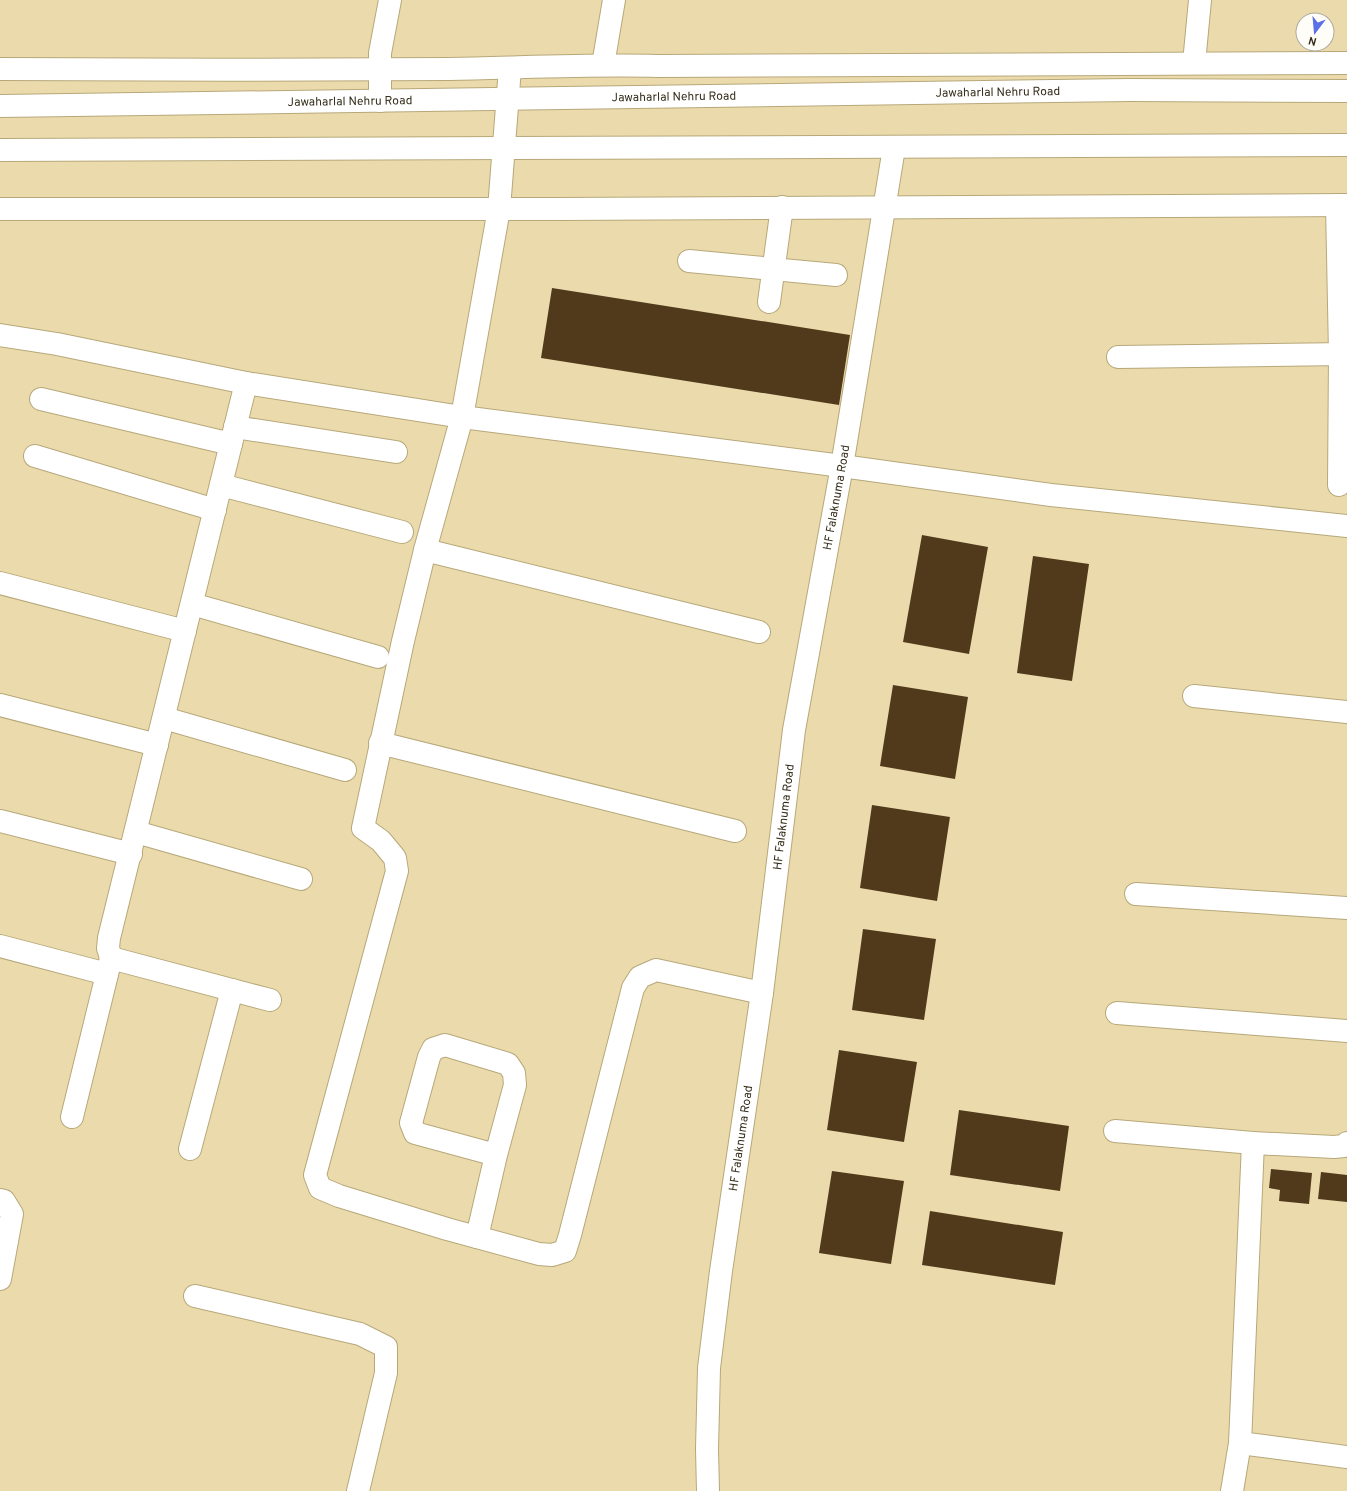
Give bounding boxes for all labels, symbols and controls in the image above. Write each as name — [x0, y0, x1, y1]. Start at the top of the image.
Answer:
north arrow — [1295, 12, 1335, 52]
text: N — [1307, 33, 1318, 48]
street label: Jawaharlal Nehru Road — [935, 84, 1060, 102]
street label: Jawaharlal Nehru Road — [611, 89, 736, 106]
street label: Jawaharlal Nehru Road — [287, 93, 412, 111]
street label: HF Falaknuma Road — [820, 444, 854, 552]
street label: HF Falaknuma Road — [770, 763, 799, 871]
street label: HF Falaknuma Road — [726, 1084, 757, 1192]

